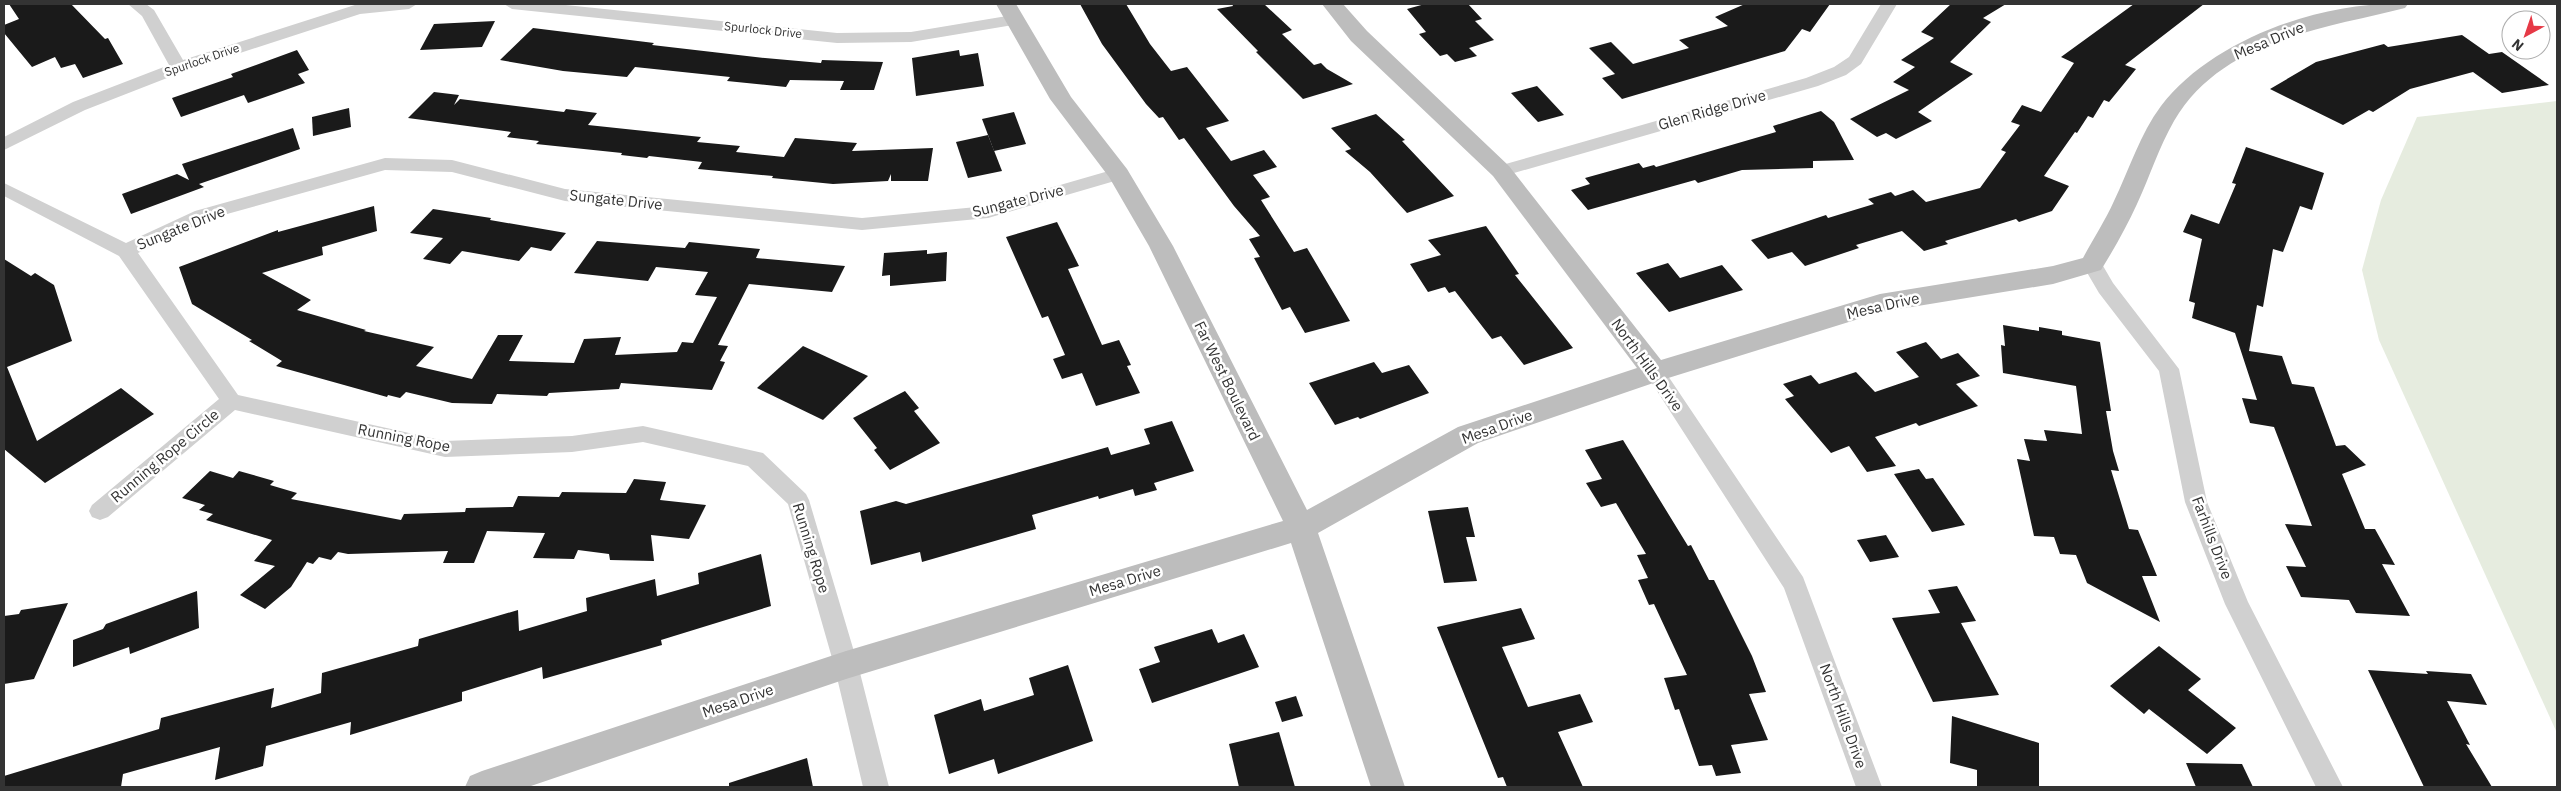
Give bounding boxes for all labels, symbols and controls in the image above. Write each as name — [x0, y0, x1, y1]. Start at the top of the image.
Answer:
north arrow — [2501, 10, 2551, 60]
street label: Mesa Drive — [2231, 17, 2307, 64]
street label: Spurlock Drive — [723, 18, 803, 41]
text: N — [2508, 35, 2527, 55]
street label: Spurlock Drive — [162, 40, 242, 79]
street label: Glen Ridge Drive — [1656, 85, 1768, 134]
street label: Sungate Drive — [970, 180, 1066, 221]
street label: Sungate Drive — [569, 185, 664, 214]
street label: Sungate Drive — [134, 201, 228, 254]
street label: Mesa Drive — [1845, 288, 1921, 323]
street label: North Hills Drive — [1607, 315, 1687, 415]
street label: Far West Boulevard — [1190, 318, 1265, 444]
street label: Running Rope Circle — [107, 405, 223, 506]
street label: Mesa Drive — [1459, 405, 1535, 448]
street label: Running Rope — [356, 419, 452, 456]
street label: Farhills Drive — [2188, 494, 2237, 582]
street label: Running Rope — [789, 500, 834, 595]
street label: Mesa Drive — [1087, 561, 1163, 600]
street label: North Hills Drive — [1816, 661, 1871, 771]
street label: Mesa Drive — [700, 679, 776, 722]

